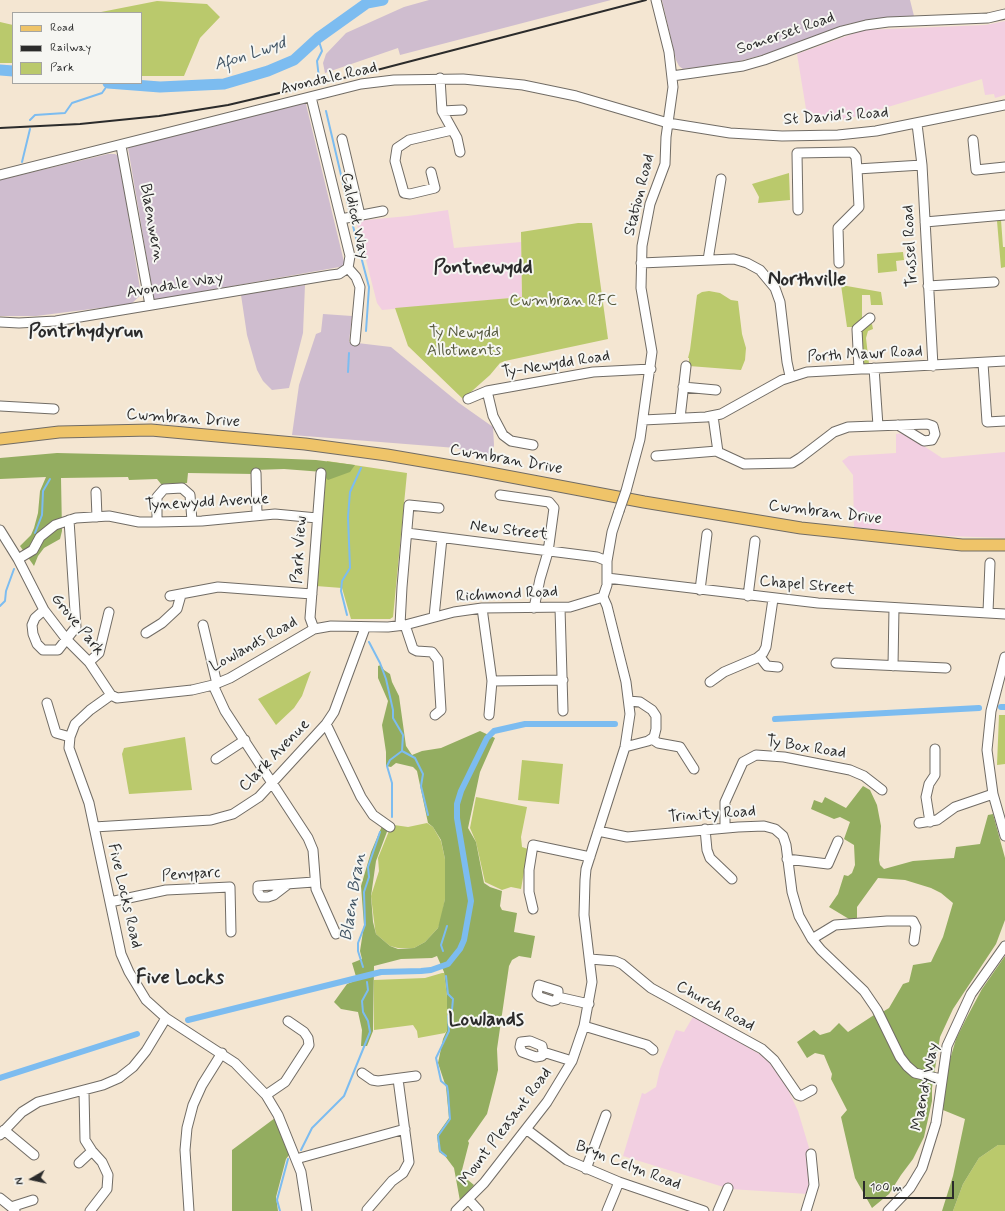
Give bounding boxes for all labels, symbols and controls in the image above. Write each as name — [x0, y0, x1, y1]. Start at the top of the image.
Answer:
street label: Somerset Road — [735, 8, 837, 60]
legend — [12, 12, 142, 84]
text: Road — [50, 20, 74, 36]
water label: Afon Lwyd — [212, 34, 288, 76]
text: Railway — [50, 40, 91, 56]
street label: Avondale Road — [279, 59, 379, 99]
text: Park — [50, 60, 74, 76]
street label: St David's Road — [783, 104, 889, 130]
street label: Station Road — [621, 152, 659, 238]
street label: Caldicot Way — [335, 171, 373, 261]
street label: Blaenwern — [135, 182, 167, 264]
street label: Trussel Road — [899, 204, 923, 288]
district label: Pontnewydd — [433, 257, 533, 281]
street label: Avondale Way — [125, 269, 225, 303]
district label: Northville — [768, 269, 846, 293]
park label: Cwmbran RFC — [509, 292, 617, 312]
district label: Pontrhydyrun — [29, 321, 143, 345]
park label: Ty Newydd Allotments — [427, 324, 501, 362]
street label: Porth Mawr Road — [807, 342, 923, 368]
street label: Ty-Newydd Road — [501, 347, 611, 383]
street label: Cwmbran Drive — [126, 405, 240, 433]
street label: Cwmbran Drive — [448, 441, 564, 479]
street label: Tynewydd Avenue — [145, 490, 269, 516]
street label: Cwmbran Drive — [767, 497, 883, 529]
street label: Park View — [288, 516, 312, 584]
street label: New Street — [469, 517, 549, 545]
street label: Chapel Street — [759, 572, 855, 600]
street label: Richmond Road — [456, 583, 558, 607]
street label: Grove Park — [46, 590, 108, 660]
street label: Lowlands Road — [207, 613, 301, 677]
street label: Clark Avenue — [236, 716, 314, 796]
street label: Ty Box Road — [765, 732, 847, 764]
street label: Trinity Road — [668, 802, 756, 828]
street label: Five Locks Road — [103, 842, 145, 950]
water label: Blaen Bran — [337, 851, 371, 943]
street label: Penyparc — [161, 863, 221, 887]
district label: Five Locks — [136, 967, 224, 991]
street label: Church Road — [672, 978, 758, 1036]
district label: Lowlands — [448, 1009, 524, 1033]
street label: Maendy Way — [908, 1041, 944, 1133]
street label: Mount Pleasant Road — [455, 1064, 557, 1190]
street label: Bryn Celyn Road — [573, 1137, 683, 1195]
north arrow — [12, 1159, 52, 1199]
scale bar — [865, 1173, 956, 1199]
text: N — [13, 1176, 28, 1186]
text: 100 m — [870, 1180, 902, 1196]

